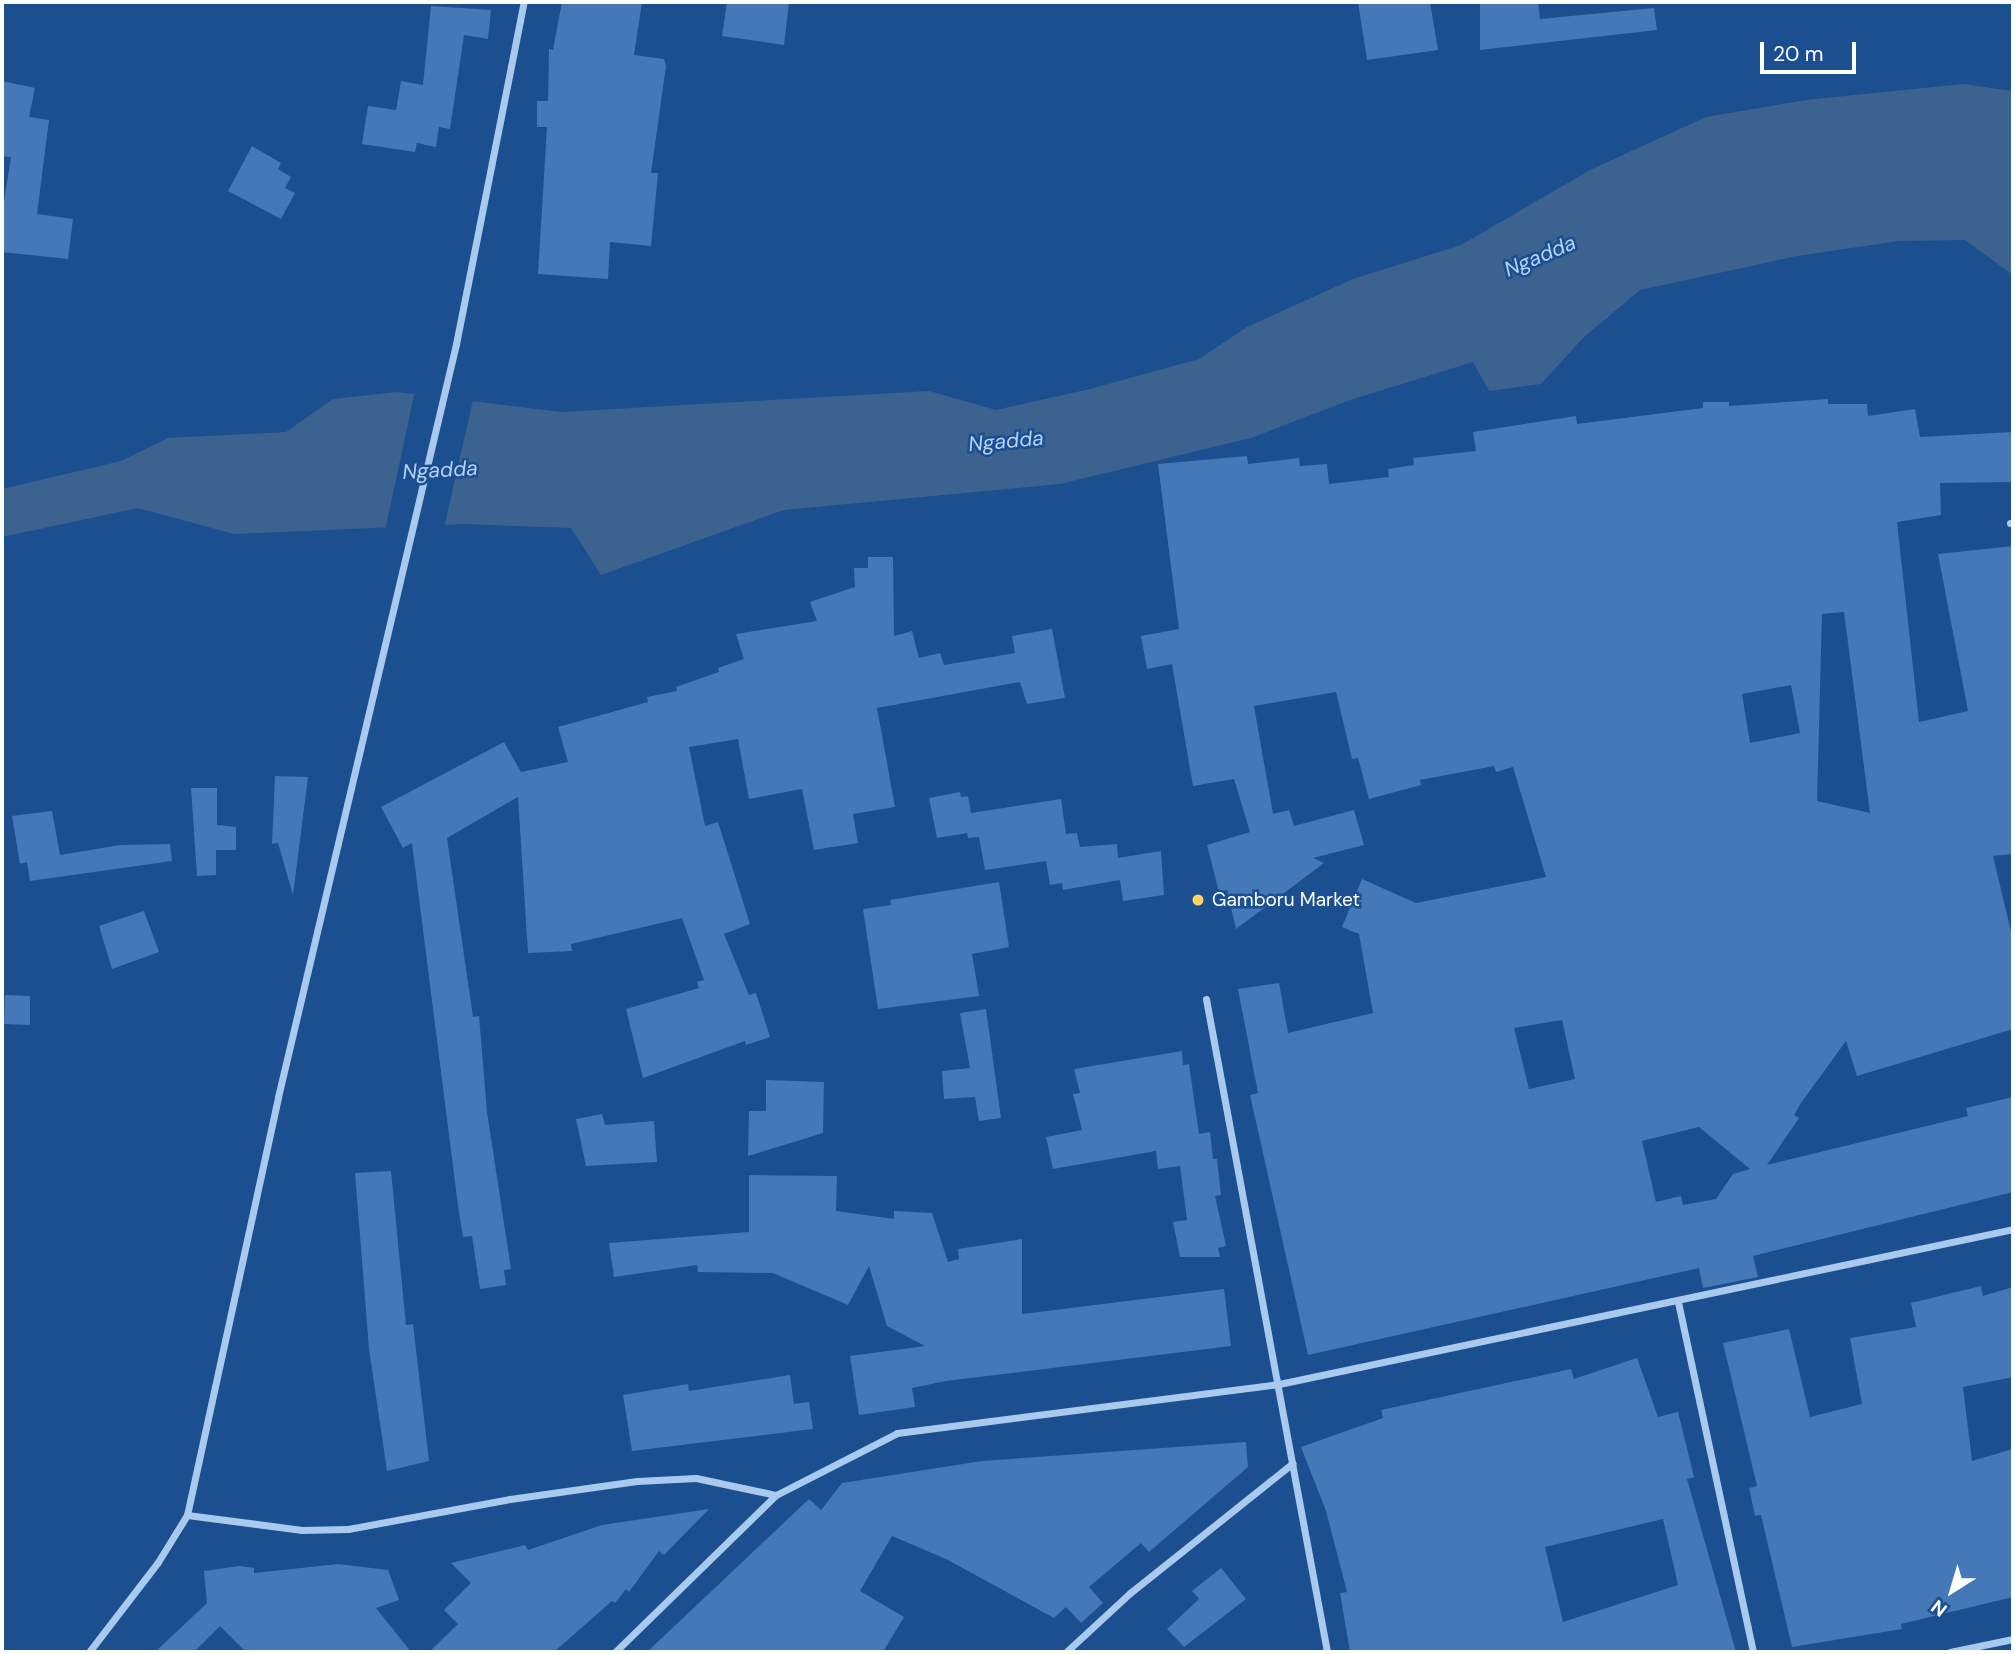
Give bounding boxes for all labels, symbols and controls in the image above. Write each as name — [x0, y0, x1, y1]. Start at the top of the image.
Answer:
scale bar — [1763, 28, 1859, 72]
text: 20 m — [1773, 40, 1824, 68]
water label: Ngadda — [1500, 230, 1580, 282]
water label: Ngadda — [967, 425, 1045, 457]
water label: Ngadda — [402, 455, 478, 485]
place label: Gamboru Market — [1212, 889, 1360, 911]
marker: Gamboru Market — [1190, 892, 1206, 908]
north arrow — [1917, 1556, 1987, 1626]
text: N — [1926, 1594, 1952, 1622]

